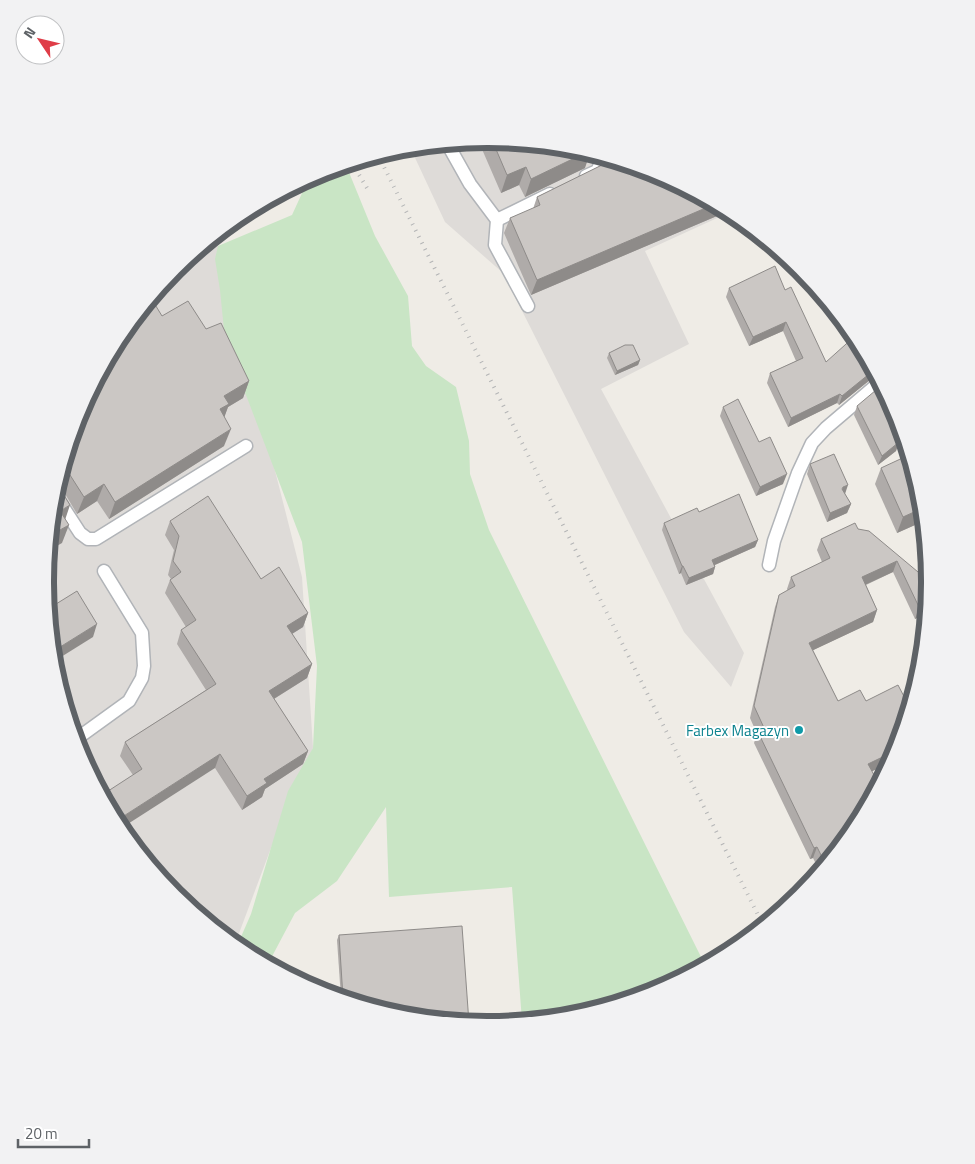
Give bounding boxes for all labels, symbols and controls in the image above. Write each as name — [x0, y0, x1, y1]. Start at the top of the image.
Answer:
north arrow — [15, 15, 65, 65]
text: N — [18, 22, 40, 42]
place label: Farbex Magazyn — [686, 719, 789, 742]
marker: Farbex Magazyn — [793, 724, 805, 736]
scale bar — [18, 1116, 89, 1148]
text: 20 m — [25, 1122, 58, 1145]

